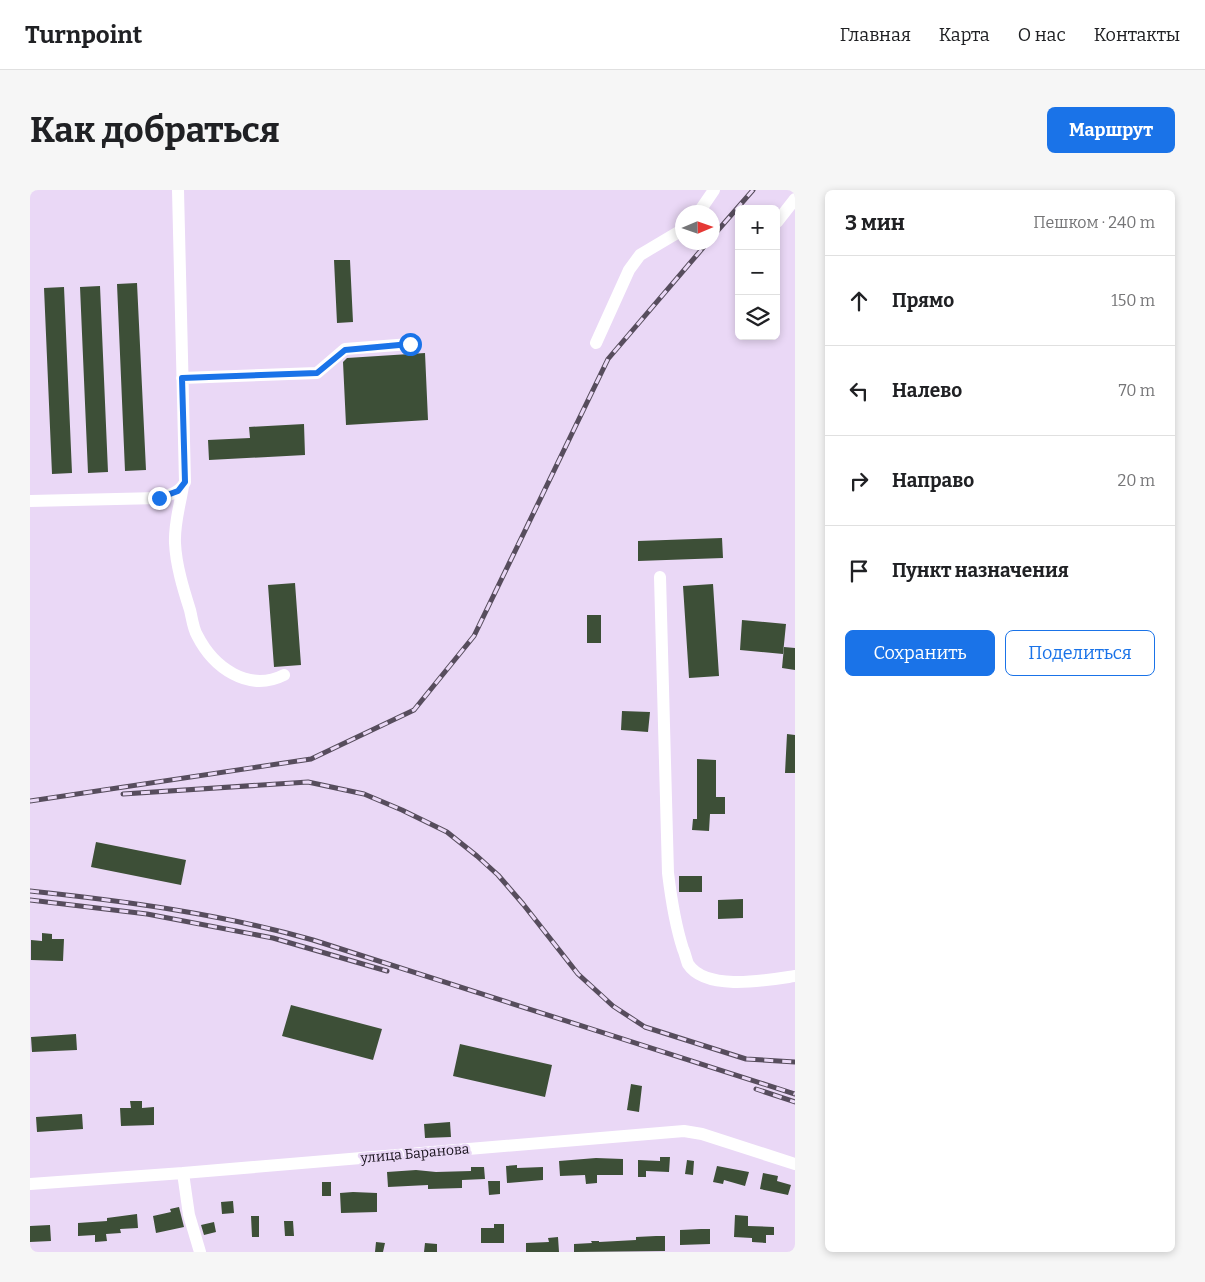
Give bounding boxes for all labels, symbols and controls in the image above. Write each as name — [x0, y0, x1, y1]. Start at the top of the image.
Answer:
text: Turnpoint — [25, 21, 142, 49]
text: Главная — [840, 24, 911, 46]
text: Карта — [939, 24, 990, 46]
text: О нас — [1018, 24, 1066, 46]
text: Контакты — [1094, 24, 1180, 46]
button: Маршрут — [1047, 107, 1175, 153]
text: Как добраться — [30, 109, 280, 151]
north arrow — [675, 205, 720, 250]
map controls — [735, 205, 780, 340]
button: + — [735, 205, 780, 250]
text: 3 мин — [845, 210, 905, 236]
text: Пешком · 240 m — [1033, 213, 1155, 232]
button: − — [735, 250, 780, 295]
icon: ahead — [845, 287, 873, 315]
text: Прямо — [892, 289, 954, 312]
text: 150 m — [1111, 291, 1155, 310]
button: layers — [735, 295, 780, 340]
route start — [399, 333, 422, 356]
icon: left — [845, 377, 873, 405]
text: Налево — [892, 379, 962, 402]
text: 70 m — [1119, 381, 1155, 400]
icon: right — [845, 467, 873, 495]
text: Направо — [892, 469, 974, 492]
text: 20 m — [1118, 471, 1155, 490]
route end — [148, 487, 171, 510]
icon: arrive — [845, 557, 873, 585]
text: Пункт назначения — [892, 559, 1069, 582]
button: Сохранить — [845, 630, 995, 676]
button: Поделиться — [1005, 630, 1155, 676]
street label: улица Баранова — [359, 1140, 470, 1167]

